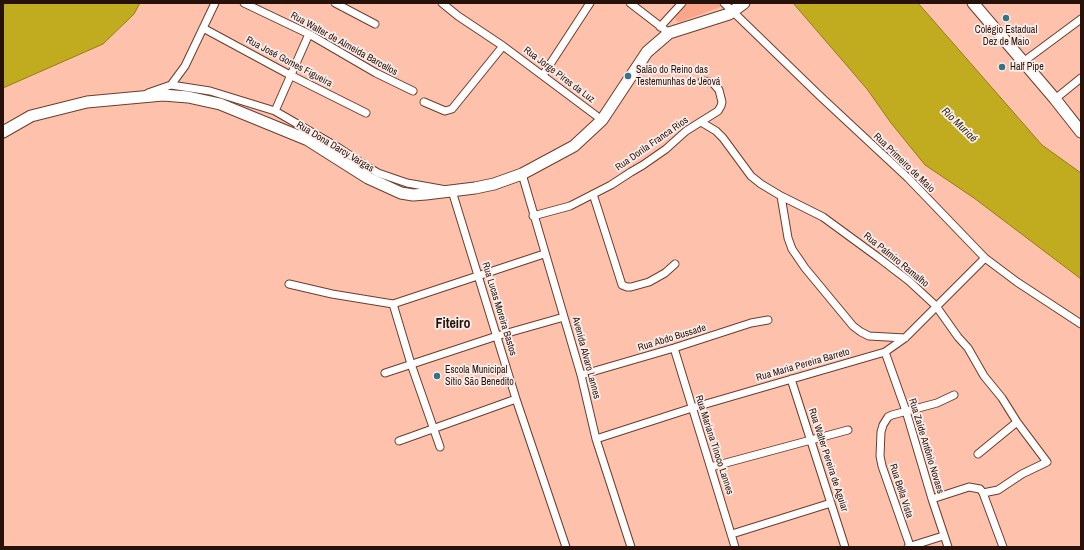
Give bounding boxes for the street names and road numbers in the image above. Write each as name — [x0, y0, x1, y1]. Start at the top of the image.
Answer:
street label: Rua Walter de Almeida Barcellos — [288, 10, 400, 78]
street label: Rua José Gomes Figueira — [244, 34, 334, 90]
street label: Rua Jorge Pires da Luz — [521, 44, 597, 106]
street label: Rua Dorila Franca Rios — [613, 114, 691, 174]
street label: Rua Dona Darcy Vargas — [294, 119, 376, 175]
street label: Rua Primeiro de Maio — [871, 131, 937, 195]
street label: Rua Palmiro Ramalho — [861, 230, 931, 290]
street label: Rua Lucas Moreira Bastos — [479, 261, 519, 357]
street label: Avenida Alvaro Lannes — [569, 316, 603, 400]
street label: Rua Abdo Bussade — [636, 322, 708, 354]
street label: Rua Maria Pereira Barreto — [755, 346, 851, 384]
street label: Rua Mariana Tinoco Lannes — [692, 394, 736, 496]
street label: Rua Zaíde Antônio Novaes — [906, 397, 946, 495]
street label: Rua Walter Pereira de Aguiar — [806, 407, 850, 513]
street label: Rua Bella Vista — [887, 462, 915, 520]

